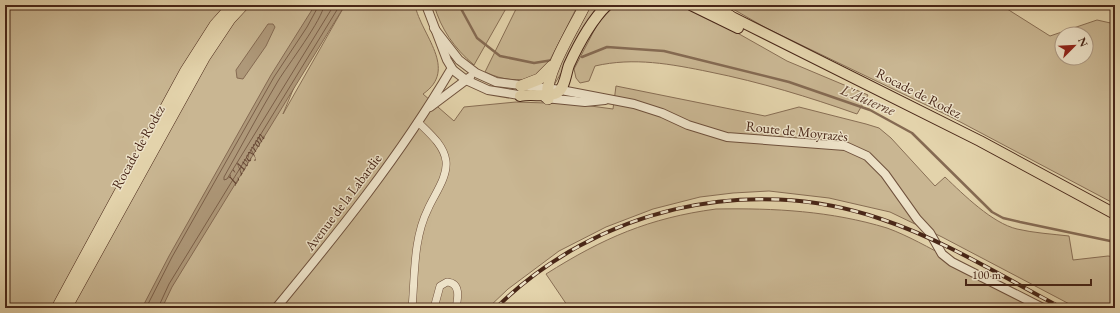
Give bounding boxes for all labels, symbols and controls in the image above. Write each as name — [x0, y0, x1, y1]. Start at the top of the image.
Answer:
north arrow — [1054, 26, 1094, 66]
text: N — [1075, 35, 1091, 49]
street label: Rocade de Rodez — [873, 64, 965, 123]
water label: L'Auterne — [837, 79, 899, 120]
street label: Rocade de Rodez — [107, 101, 169, 192]
street label: Route de Moyrazès — [745, 117, 849, 145]
water label: L'Aveyron — [222, 128, 269, 189]
street label: Avenue de la Labardie — [300, 149, 386, 255]
scale bar — [966, 261, 1091, 287]
text: 100 m — [972, 267, 1002, 283]

